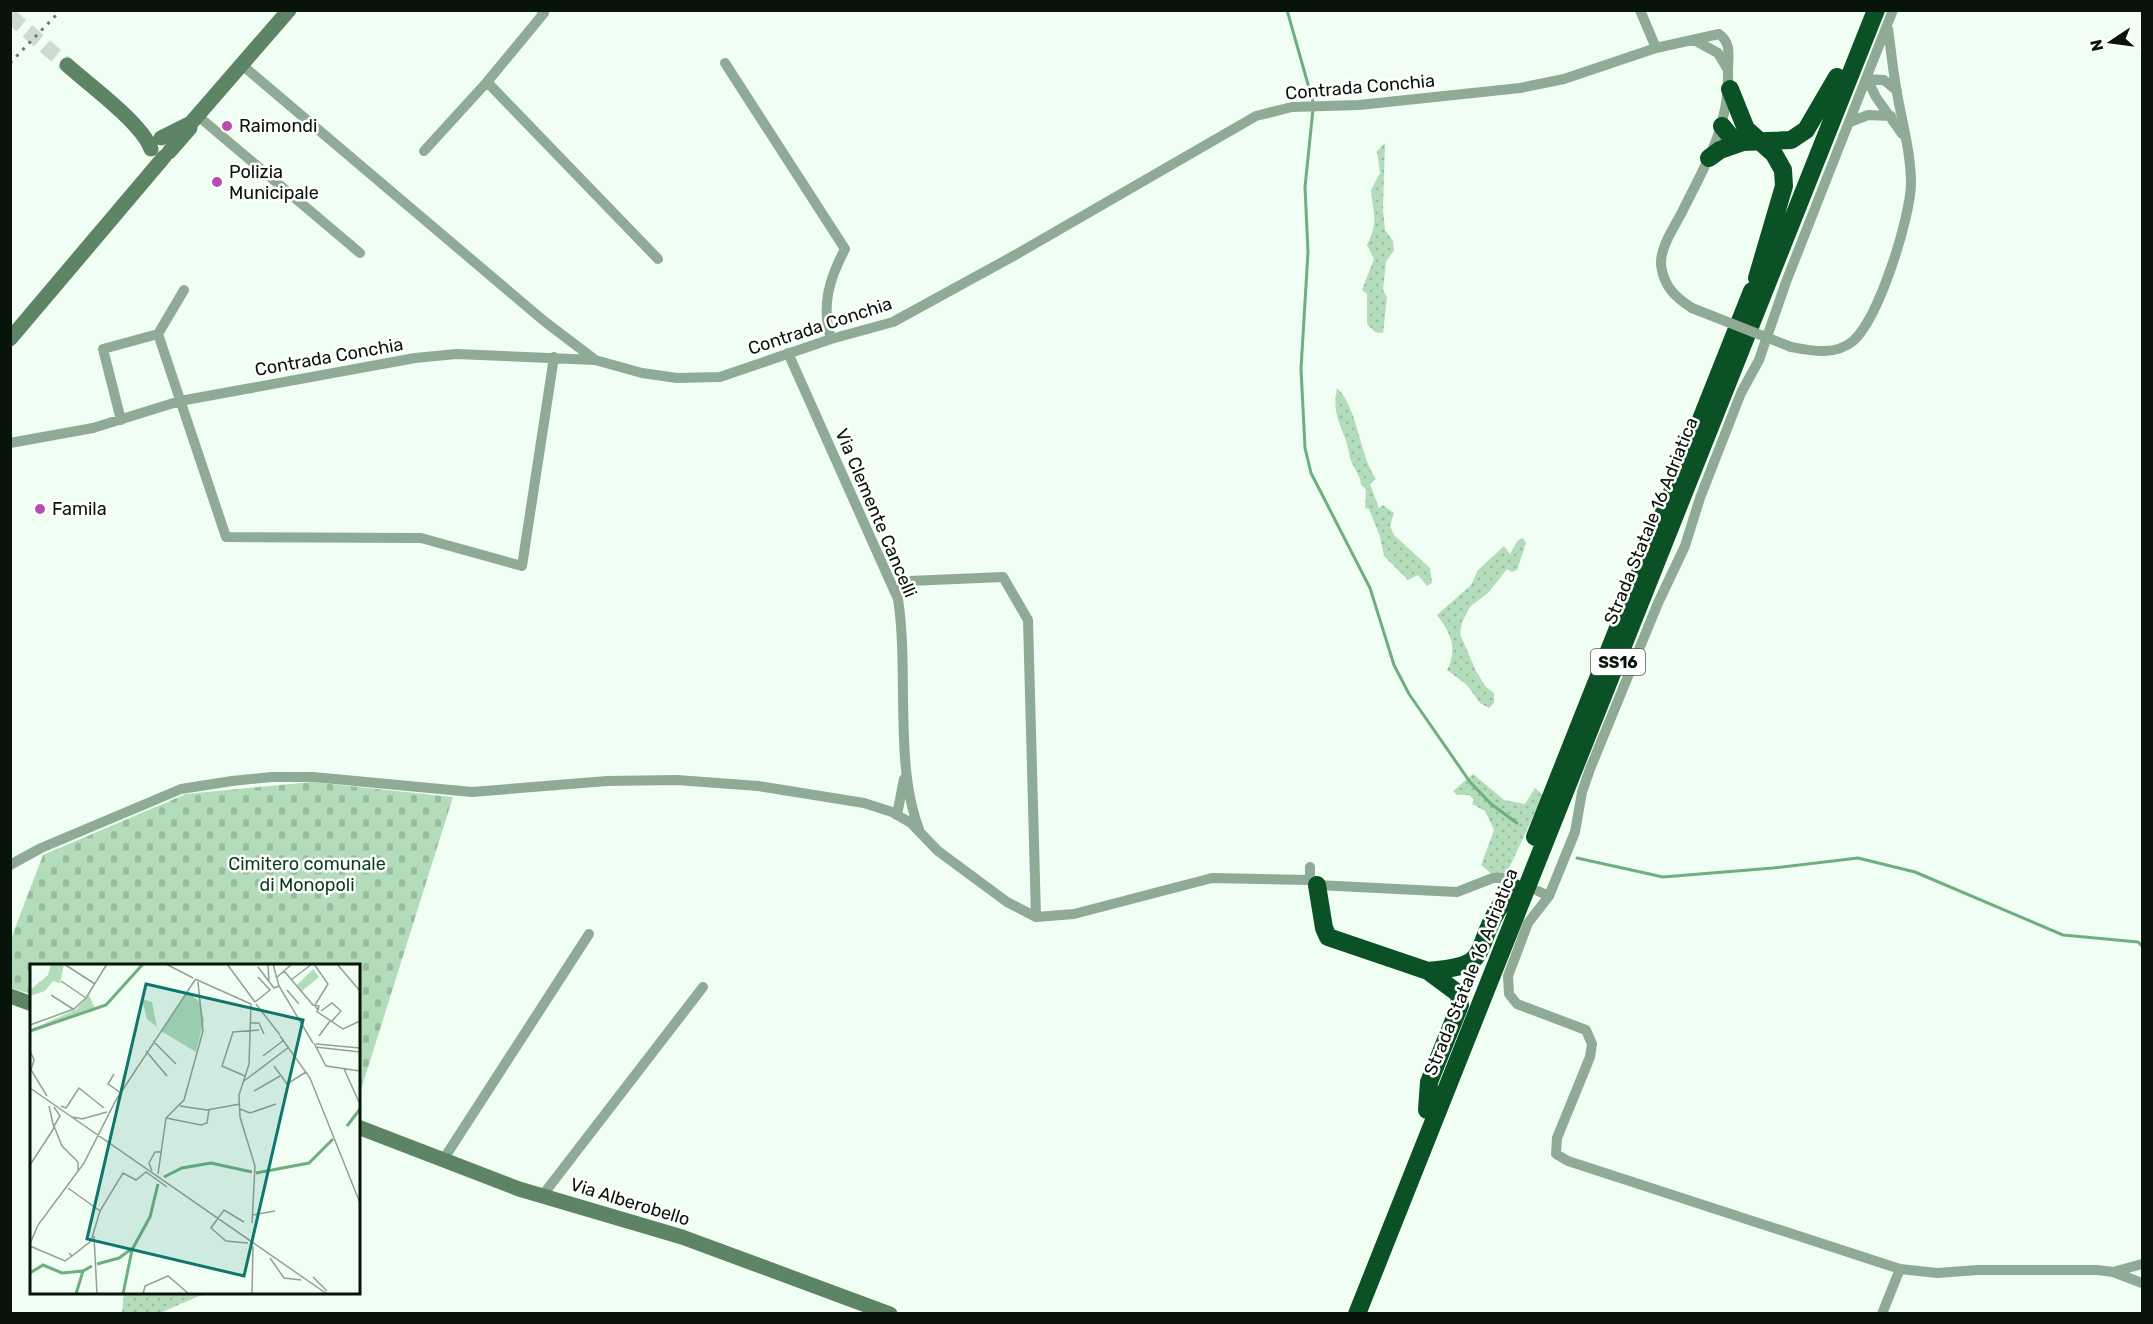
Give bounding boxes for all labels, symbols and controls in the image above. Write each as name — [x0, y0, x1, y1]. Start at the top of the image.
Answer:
north arrow — [2081, 12, 2141, 72]
text: N — [2086, 38, 2107, 53]
street label: Contrada Conchia — [1284, 69, 1436, 105]
place label: Raimondi — [239, 115, 317, 137]
marker: Raimondi — [220, 119, 234, 133]
place label: Polizia Municipale — [229, 161, 319, 204]
marker: Polizia Municipale — [210, 175, 224, 189]
street label: Contrada Conchia — [745, 292, 895, 360]
street label: Contrada Conchia — [253, 333, 405, 381]
street label: Strada Statale 16 Adriatica — [1599, 414, 1703, 628]
street label: Via Clemente Cancelli — [830, 425, 922, 601]
place label: Famila — [52, 498, 107, 520]
marker: Famila — [33, 502, 47, 516]
road number: SS16 — [1591, 649, 1645, 675]
park label: Cimitero comunale di Monopoli — [228, 853, 386, 896]
street label: Strada Statale 16 Adriatica — [1419, 865, 1523, 1079]
inset map — [30, 964, 360, 1294]
street label: Via Alberobello — [567, 1173, 693, 1231]

